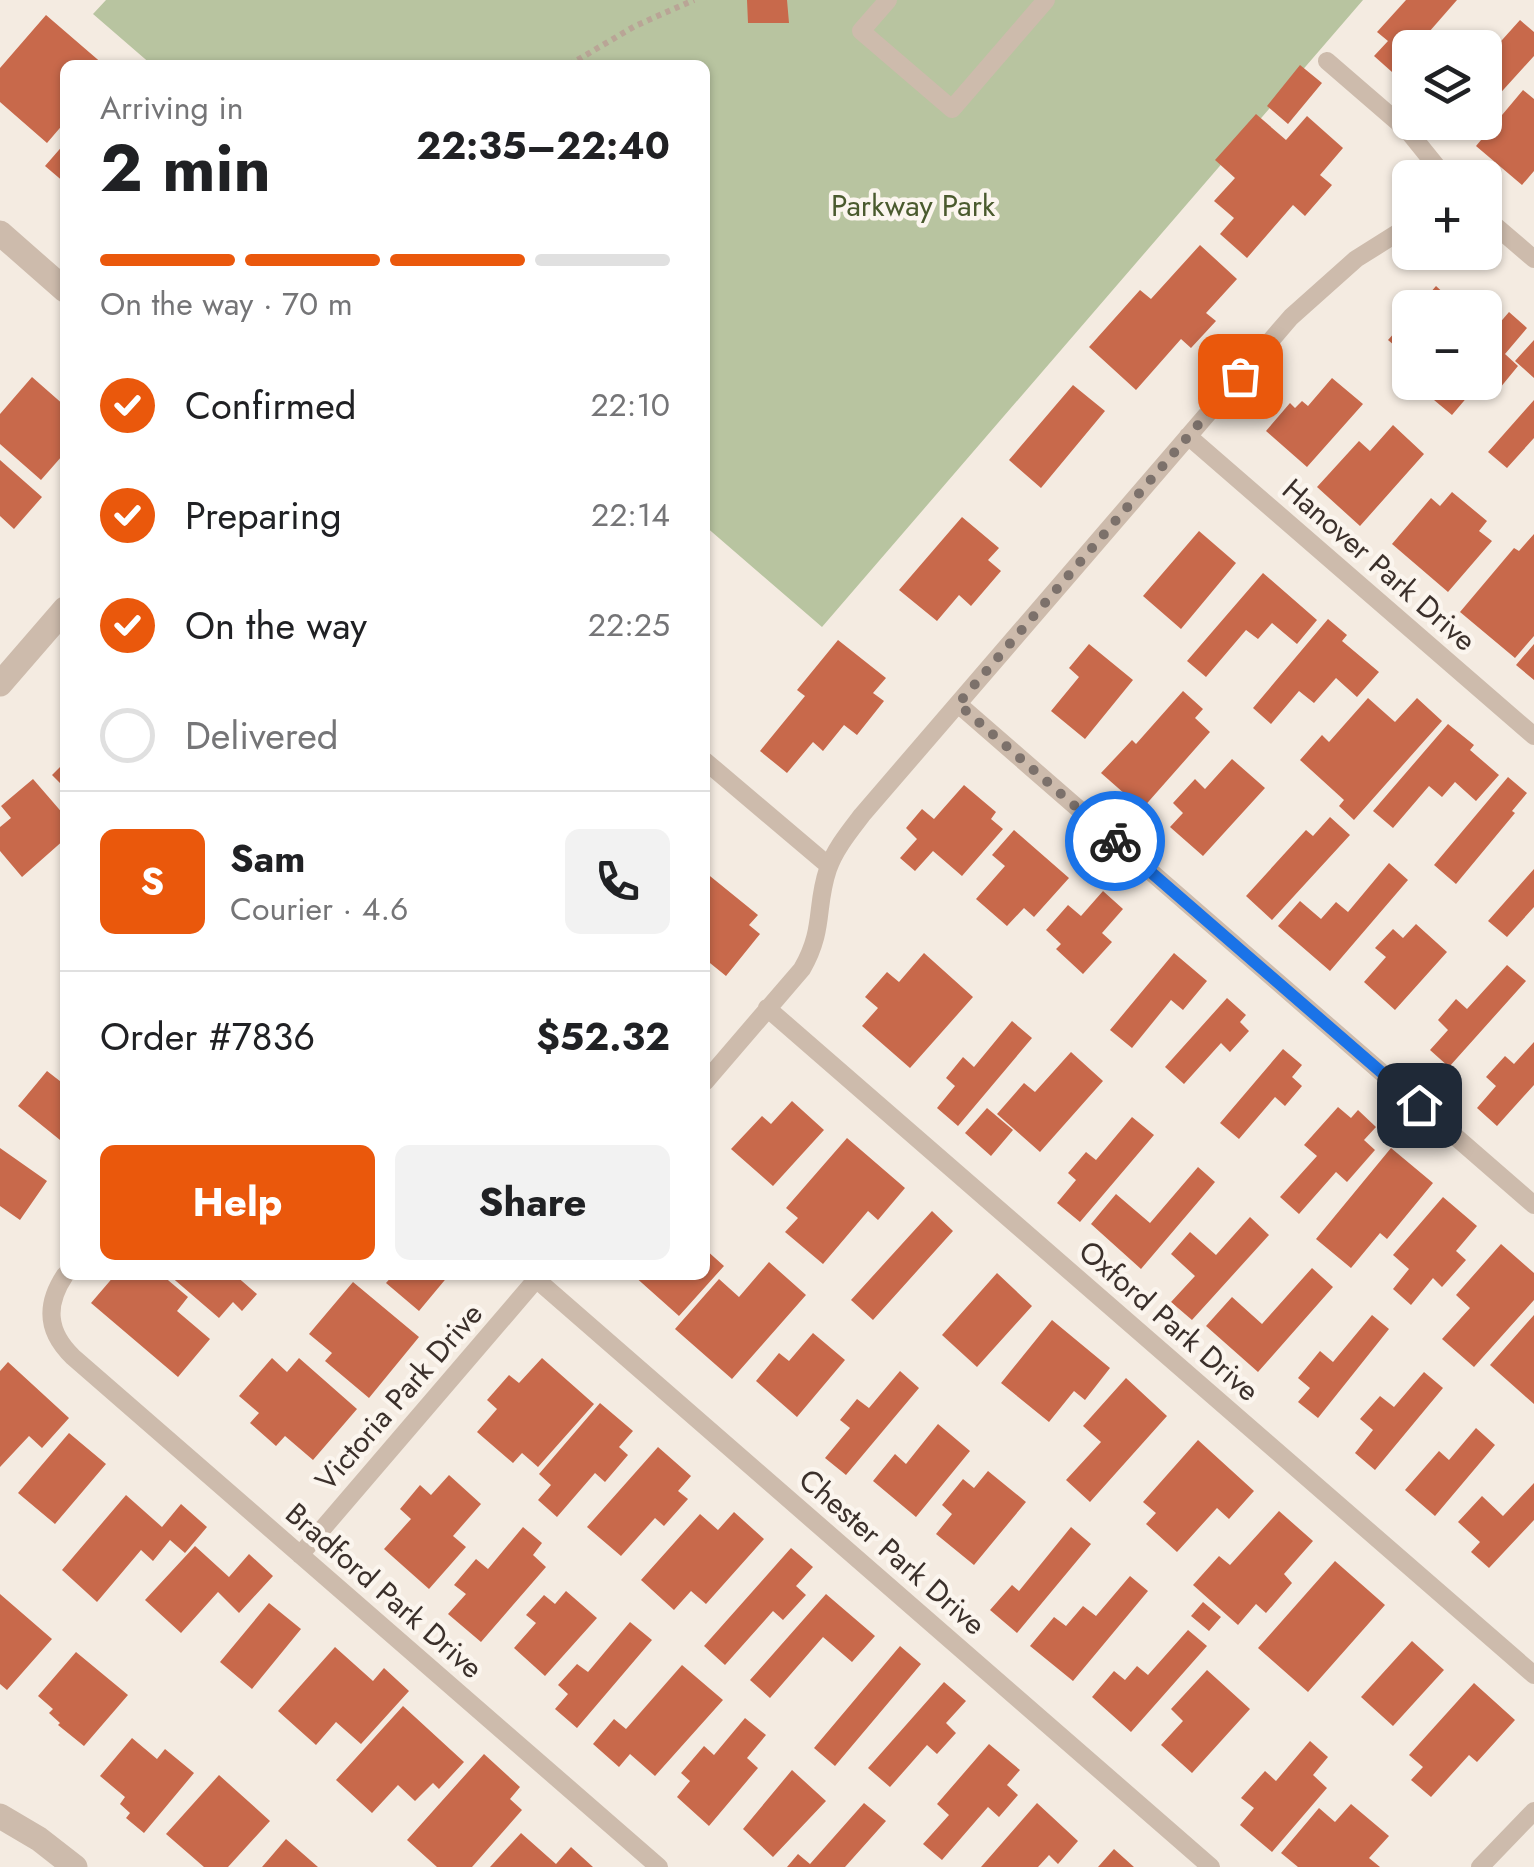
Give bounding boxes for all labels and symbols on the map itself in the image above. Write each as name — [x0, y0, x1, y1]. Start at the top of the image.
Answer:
park label: Parkway Park — [831, 184, 996, 227]
pin — [1198, 334, 1283, 419]
street label: Hanover Park Drive — [1273, 468, 1486, 661]
courier — [1065, 791, 1165, 891]
pin — [1377, 1063, 1462, 1148]
street label: Oxford Park Drive — [1070, 1230, 1269, 1411]
street label: Victoria Park Drive — [305, 1293, 492, 1500]
street label: Chester Park Drive — [790, 1458, 995, 1645]
street label: Bradford Park Drive — [276, 1493, 492, 1689]

